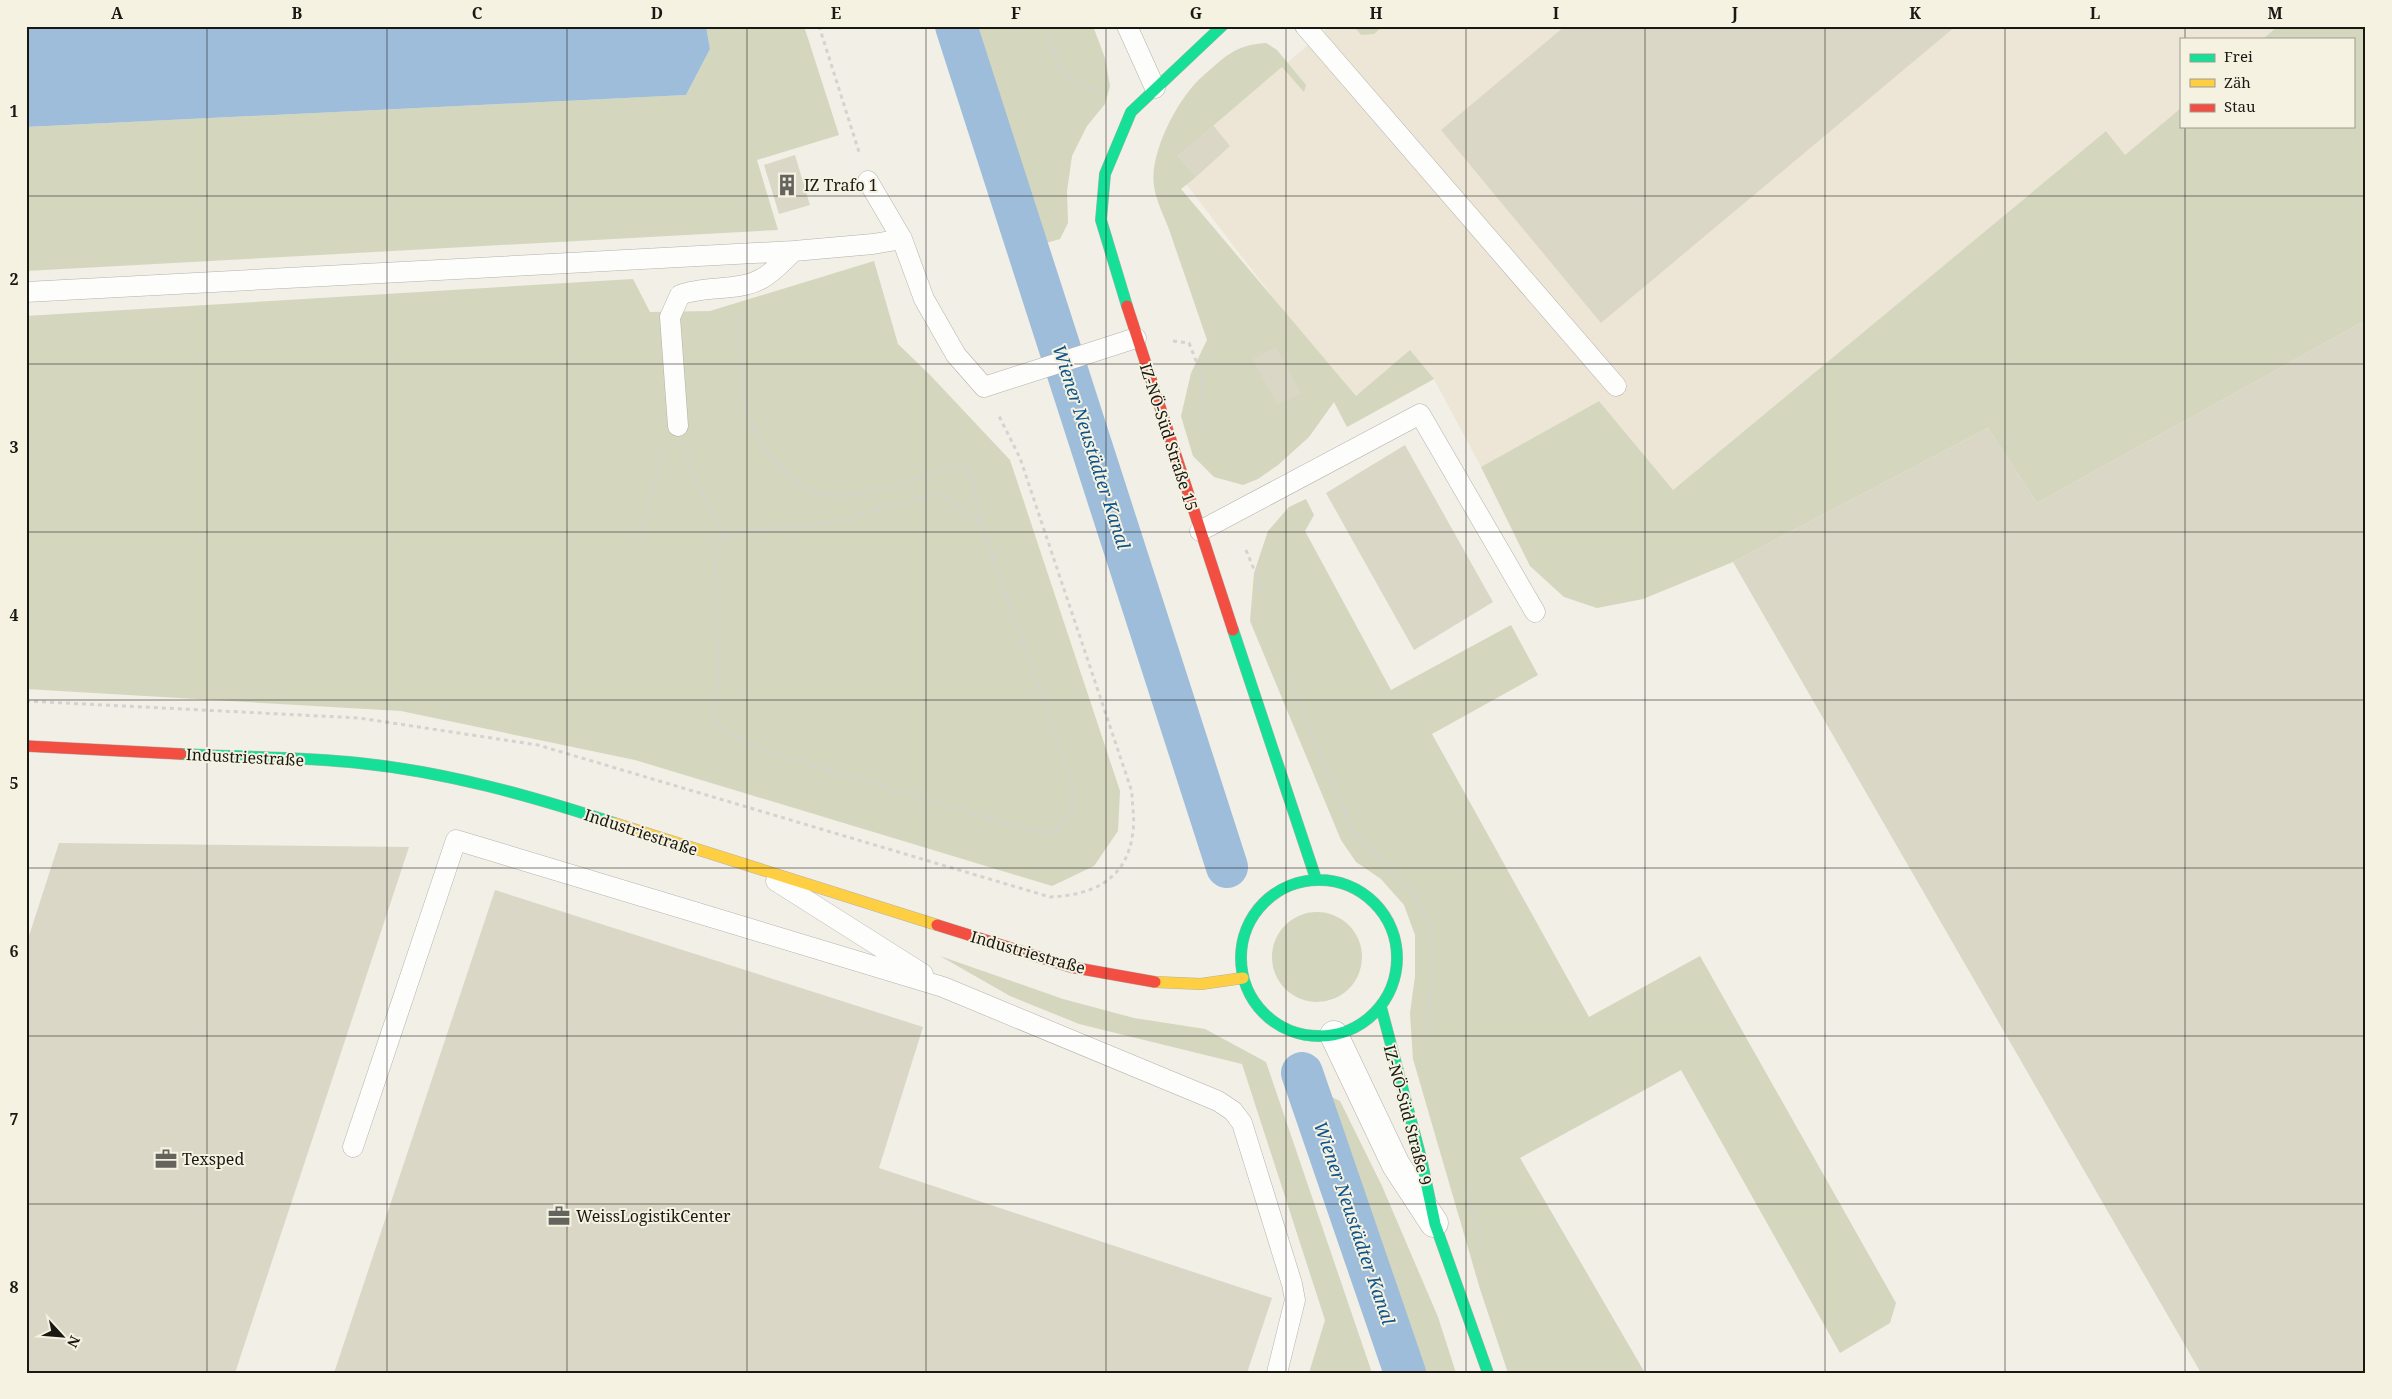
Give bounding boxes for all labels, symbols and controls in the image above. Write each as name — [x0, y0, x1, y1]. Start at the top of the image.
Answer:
text: A — [111, 2, 124, 24]
text: B — [292, 2, 303, 24]
text: C — [472, 2, 483, 24]
text: D — [651, 2, 663, 24]
text: E — [831, 2, 841, 24]
text: F — [1011, 2, 1021, 24]
text: G — [1190, 2, 1202, 24]
text: H — [1369, 2, 1383, 24]
text: I — [1553, 2, 1559, 24]
text: J — [1731, 2, 1739, 24]
text: K — [1909, 2, 1921, 24]
text: L — [2090, 2, 2100, 24]
text: M — [2267, 2, 2283, 24]
legend — [2180, 38, 2354, 128]
text: Frei — [2224, 46, 2253, 66]
text: Zäh — [2224, 72, 2251, 92]
text: Stau — [2224, 96, 2256, 116]
text: 1 — [9, 100, 19, 122]
building icon: IZ Trafo 1 — [774, 172, 800, 198]
place label: IZ Trafo 1 — [804, 174, 878, 196]
text: 2 — [9, 268, 19, 290]
water label: Wiener Neustädter Kanal — [1048, 341, 1137, 552]
street label: IZ-NÖ-Süd Straße 15 — [1135, 361, 1203, 513]
text: 3 — [9, 436, 19, 458]
text: 4 — [9, 604, 19, 626]
street label: Industriestraße — [185, 743, 305, 771]
text: 5 — [9, 772, 19, 794]
street label: Industriestraße — [581, 803, 701, 861]
street label: Industriestraße — [968, 925, 1088, 979]
text: 6 — [9, 940, 19, 962]
street label: IZ-NÖ-Süd Straße 9 — [1379, 1042, 1437, 1188]
text: 7 — [9, 1108, 19, 1130]
water label: Wiener Neustädter Kanal — [1309, 1118, 1401, 1328]
office icon: Texsped — [153, 1146, 179, 1172]
place label: Texsped — [182, 1148, 244, 1170]
office icon: WeissLogistikCenter — [546, 1203, 572, 1229]
place label: WeissLogistikCenter — [576, 1205, 731, 1227]
text: 8 — [9, 1276, 19, 1298]
north arrow — [38, 1312, 88, 1362]
text: N — [63, 1333, 85, 1351]

